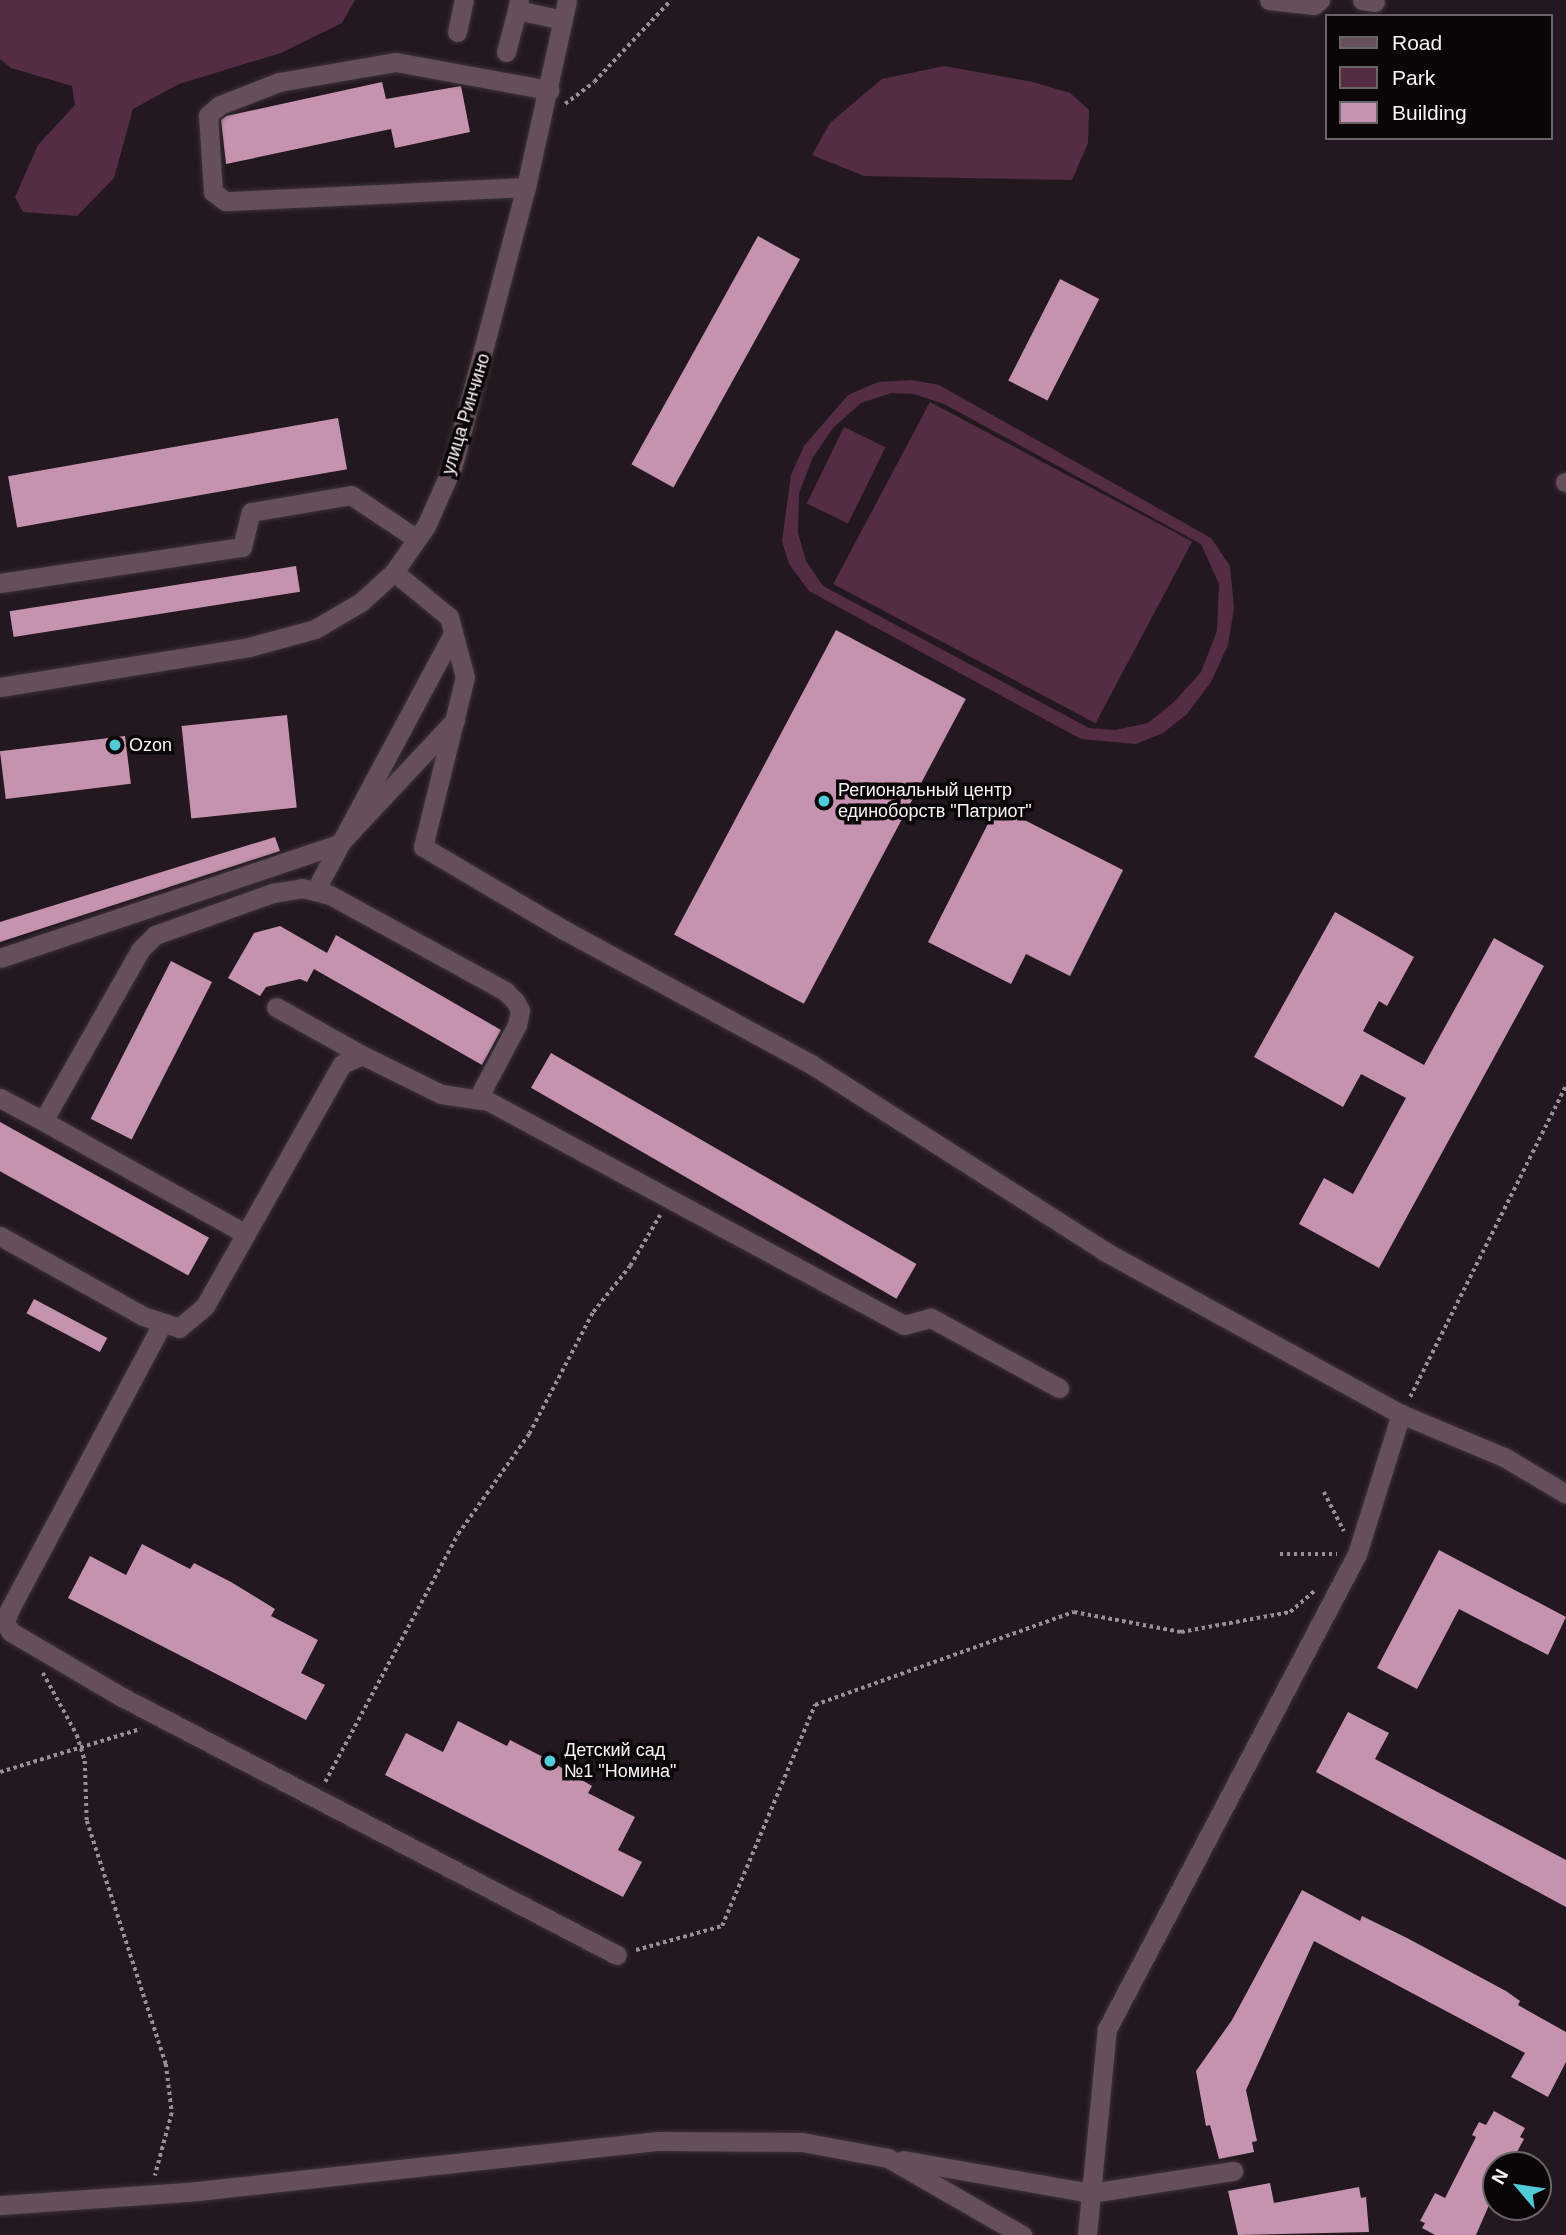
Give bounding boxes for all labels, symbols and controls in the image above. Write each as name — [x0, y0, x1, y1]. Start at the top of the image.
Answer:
legend — [1324, 14, 1552, 140]
text: Road — [1392, 31, 1442, 54]
text: Park — [1392, 66, 1435, 89]
text: Building — [1392, 101, 1467, 124]
street label: улица Ринчино — [437, 351, 495, 477]
place label: Ozon — [129, 734, 172, 756]
marker: Ozon — [107, 737, 123, 753]
place label: Региональный центр единоборств "Патриот" — [838, 780, 1032, 822]
marker: Региональный центр единоборств "Патриот" — [816, 793, 832, 809]
place label: Детский сад №1 "Номина" — [564, 1740, 676, 1782]
marker: Детский сад №1 "Номина" — [542, 1753, 558, 1769]
north arrow — [1482, 2151, 1552, 2221]
text: N — [1487, 2165, 1512, 2188]

